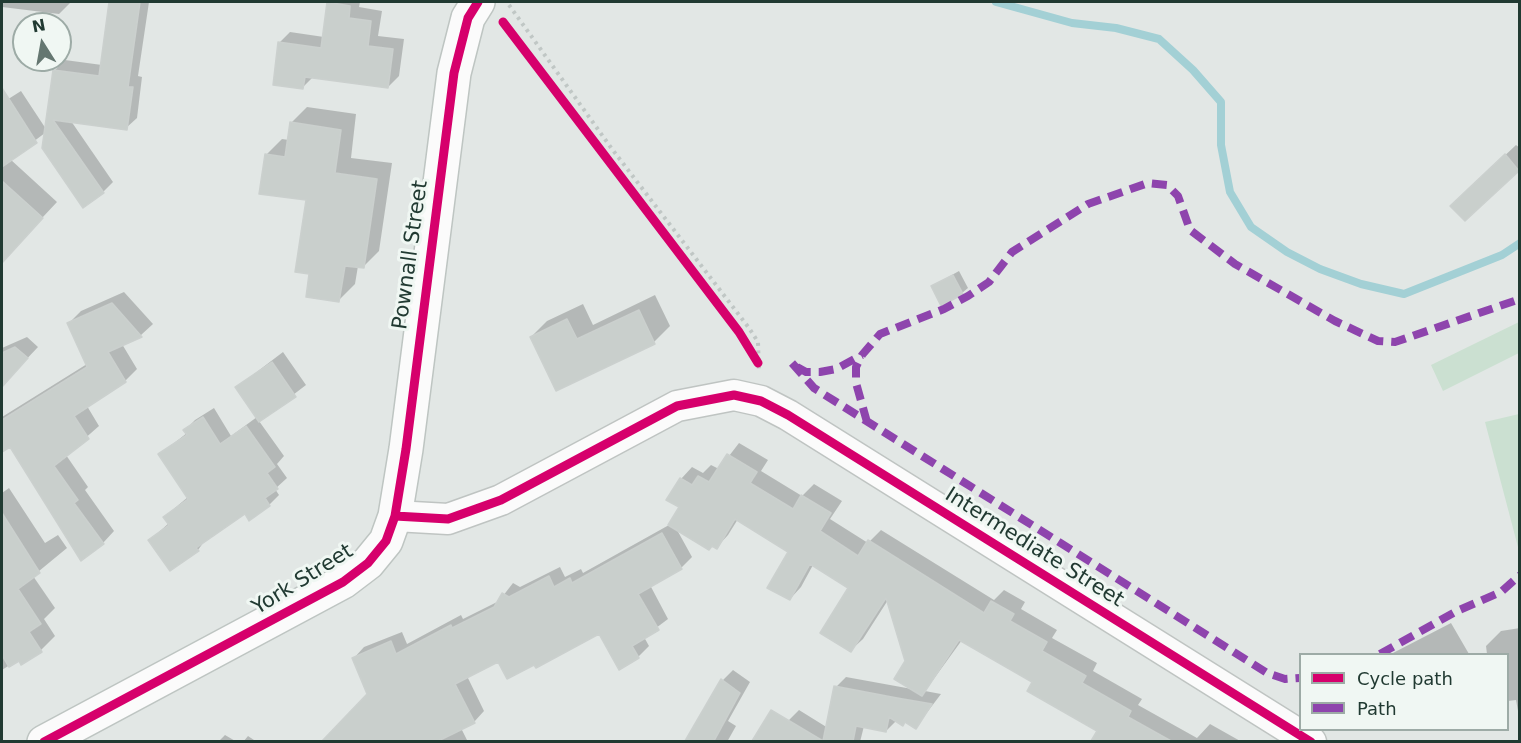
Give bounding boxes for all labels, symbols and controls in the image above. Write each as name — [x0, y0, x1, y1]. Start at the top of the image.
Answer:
north arrow — [12, 12, 72, 72]
text: N — [30, 15, 47, 36]
street label: Pownall Street — [388, 179, 434, 331]
street label: Intermediate Street — [940, 483, 1128, 613]
street label: York Street — [248, 539, 358, 621]
legend — [1299, 653, 1509, 731]
text: Cycle path — [1357, 668, 1453, 689]
text: Path — [1357, 698, 1397, 719]

